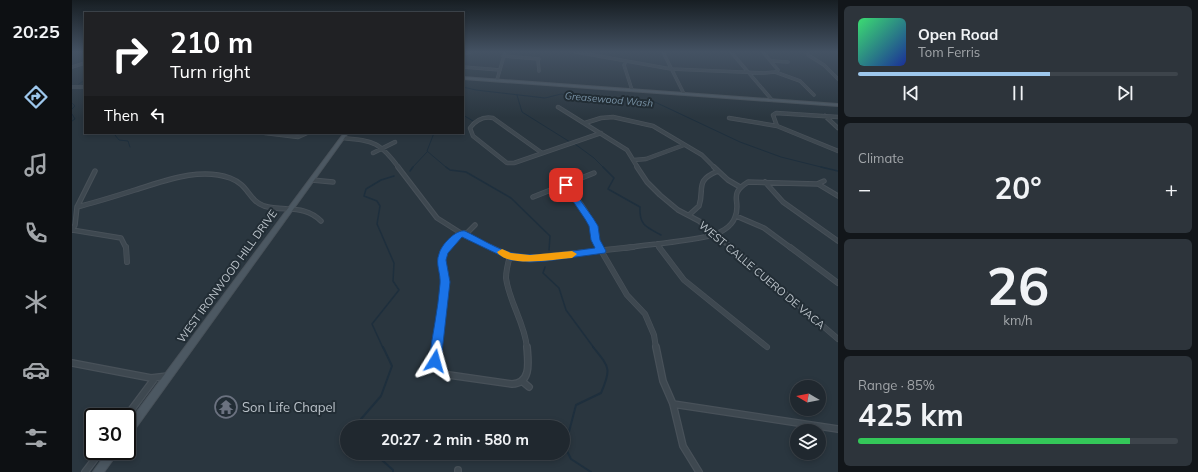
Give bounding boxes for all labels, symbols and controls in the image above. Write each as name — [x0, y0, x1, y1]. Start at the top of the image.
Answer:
text: 20:25 — [12, 20, 60, 43]
text: 210 m — [170, 25, 253, 60]
text: Open Road — [918, 25, 998, 44]
icon: right — [104, 28, 156, 80]
text: Tom Ferris — [918, 44, 980, 60]
text: Turn right — [170, 60, 250, 83]
icon: previous — [900, 82, 922, 104]
icon: pause — [1007, 82, 1029, 104]
icon: next — [1114, 82, 1136, 104]
icon: directions — [22, 83, 50, 111]
water label: Greasewood Wash — [564, 89, 654, 110]
icon: left — [147, 104, 169, 126]
text: Then — [104, 106, 139, 125]
text: Climate — [858, 150, 904, 166]
icon: music — [22, 151, 50, 179]
pin — [549, 168, 583, 202]
text: 20° — [994, 169, 1042, 207]
icon: arrive — [555, 174, 577, 196]
text: − — [858, 175, 871, 203]
text: + — [1165, 175, 1178, 203]
street label: WEST IRONWOOD HILL DRIVE — [174, 207, 280, 345]
street label: WEST CALLE CUERO DE VACA — [696, 218, 828, 332]
icon: phone — [22, 219, 50, 247]
text: 26 — [987, 253, 1049, 318]
icon: climate — [22, 288, 50, 316]
text: km/h — [1003, 312, 1033, 328]
position arrow — [414, 340, 456, 382]
icon: car — [22, 356, 50, 384]
text: Range · 85% — [858, 377, 935, 393]
north arrow — [790, 380, 826, 416]
map controls — [790, 380, 826, 460]
temple icon: Son Life Chapel — [213, 394, 239, 420]
text: 425 km — [858, 396, 964, 434]
place label: Son Life Chapel — [242, 399, 336, 415]
speed limit sign: 30 — [84, 408, 136, 460]
icon: filters — [22, 424, 50, 452]
button: layers — [790, 424, 826, 460]
text: 20:27 · 2 min · 580 m — [381, 430, 529, 449]

